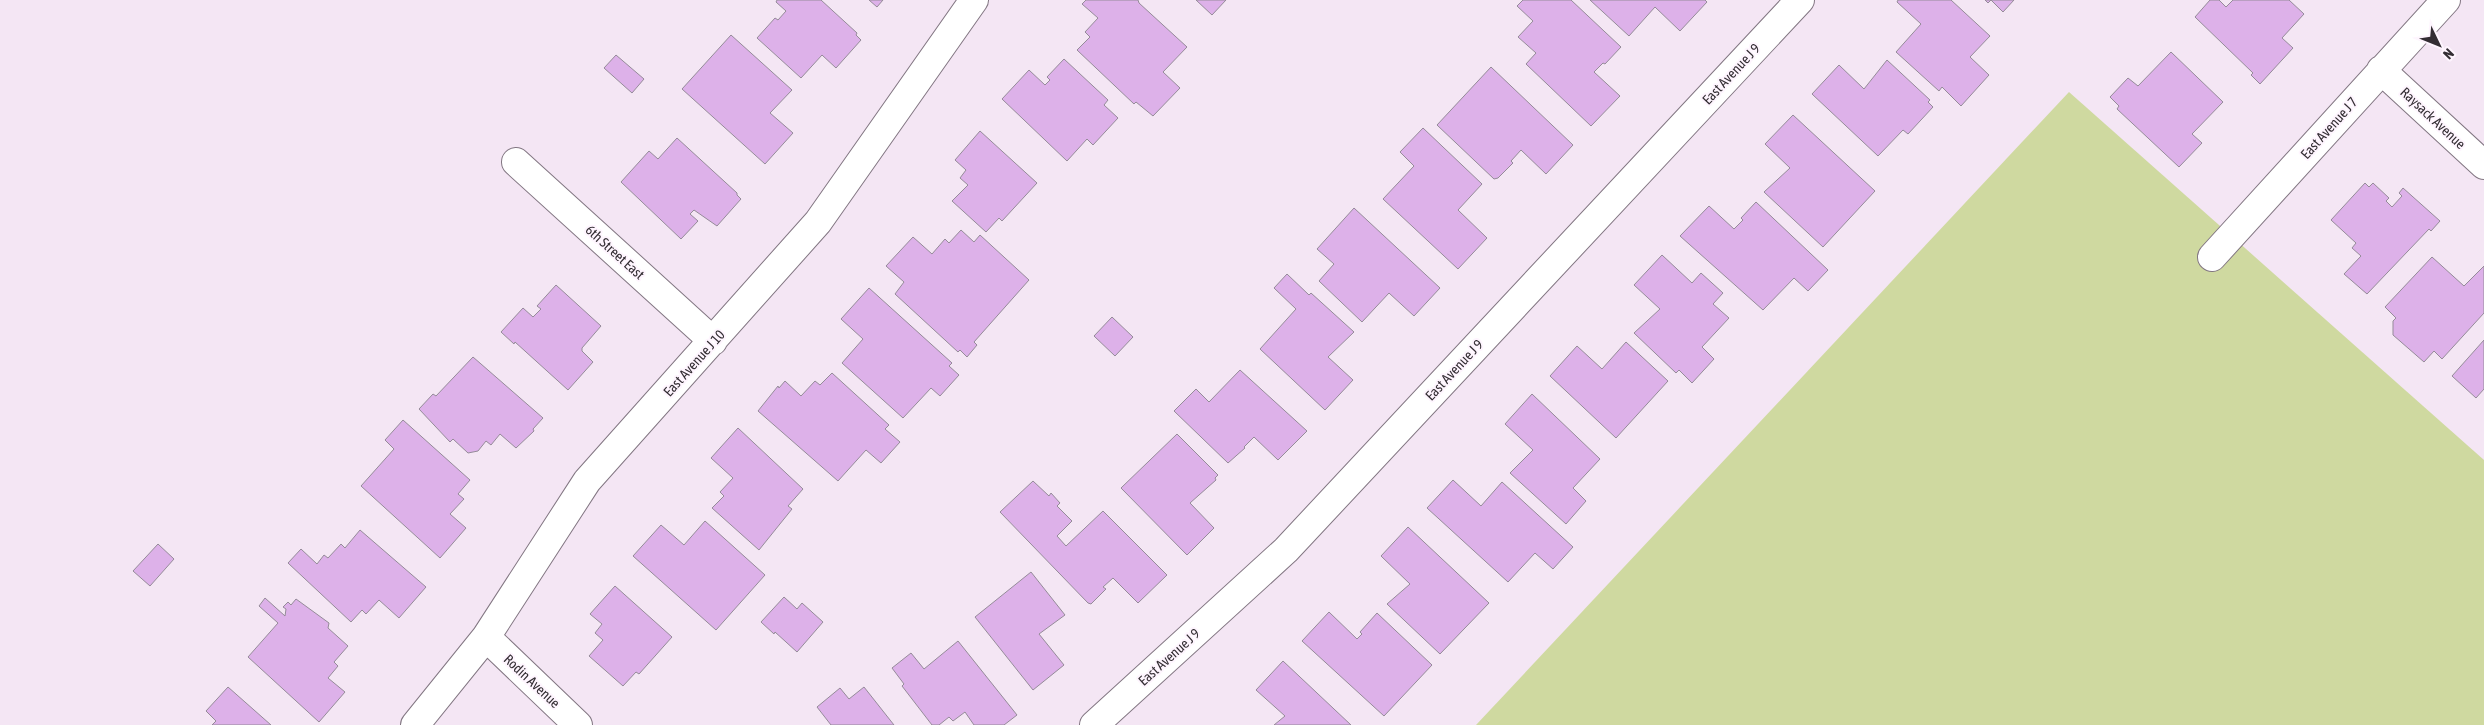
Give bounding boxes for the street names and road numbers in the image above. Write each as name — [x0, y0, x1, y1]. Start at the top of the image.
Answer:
street label: East Avenue J 9 — [1699, 40, 1763, 108]
street label: Raysack Avenue — [2397, 84, 2469, 152]
street label: East Avenue J 7 — [2297, 94, 2361, 162]
street label: 6th Street East — [582, 221, 648, 283]
street label: East Avenue J 10 — [660, 326, 728, 399]
street label: East Avenue J 9 — [1422, 336, 1486, 404]
street label: East Avenue J 9 — [1135, 625, 1203, 689]
street label: Rodin Avenue — [501, 651, 563, 711]

